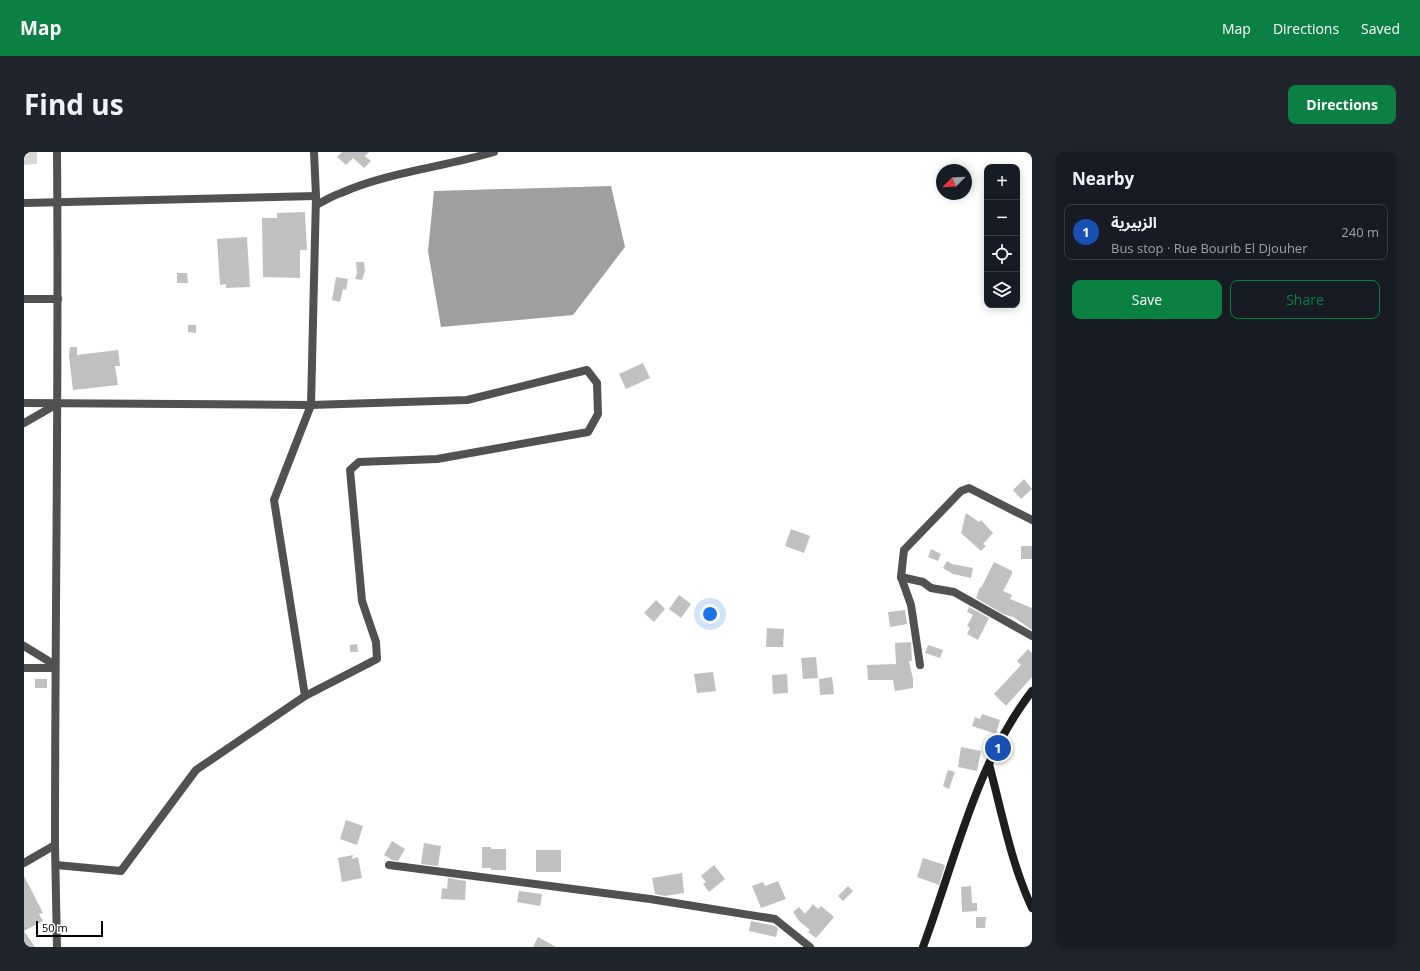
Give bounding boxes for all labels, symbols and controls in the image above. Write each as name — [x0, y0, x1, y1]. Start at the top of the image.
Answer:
text: Map — [20, 15, 61, 41]
text: Map — [1222, 19, 1251, 38]
text: Directions — [1273, 19, 1339, 38]
text: Saved — [1361, 19, 1400, 38]
text: Find us — [24, 85, 124, 123]
button: Directions — [1288, 85, 1396, 124]
north arrow — [936, 164, 972, 200]
map controls — [984, 164, 1020, 308]
button: + — [984, 164, 1020, 200]
text: Nearby — [1072, 167, 1134, 190]
button: − — [984, 200, 1020, 236]
text: الزبيرية — [1111, 212, 1157, 232]
text: 1 — [1082, 223, 1090, 241]
text: 240 m — [1341, 223, 1379, 241]
button: locate — [984, 236, 1020, 272]
text: Bus stop · Rue Bourib El Djouher — [1111, 239, 1307, 257]
button: layers — [984, 272, 1020, 308]
button: Save — [1072, 280, 1222, 319]
button: Share — [1230, 280, 1380, 319]
your location — [700, 604, 720, 624]
pin: 1 — [985, 733, 1011, 763]
scale bar — [36, 919, 103, 938]
text: 50 m — [42, 920, 68, 935]

